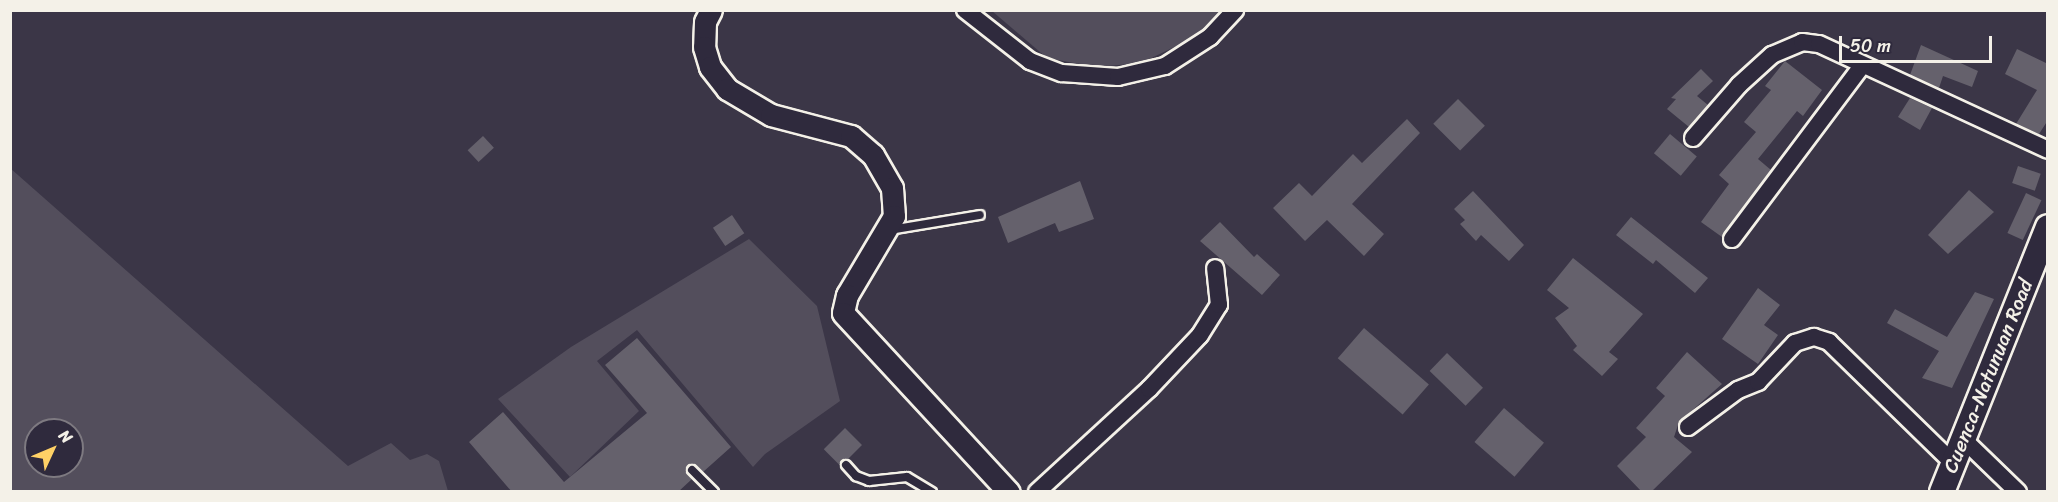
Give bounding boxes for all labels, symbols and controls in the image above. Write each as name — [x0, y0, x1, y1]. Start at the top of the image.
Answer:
scale bar — [1842, 24, 1995, 62]
text: 50 m — [1850, 30, 1891, 62]
street label: Cuenca-Natunuan Road — [1938, 276, 2038, 476]
north arrow — [24, 418, 84, 478]
text: N — [52, 422, 80, 451]

